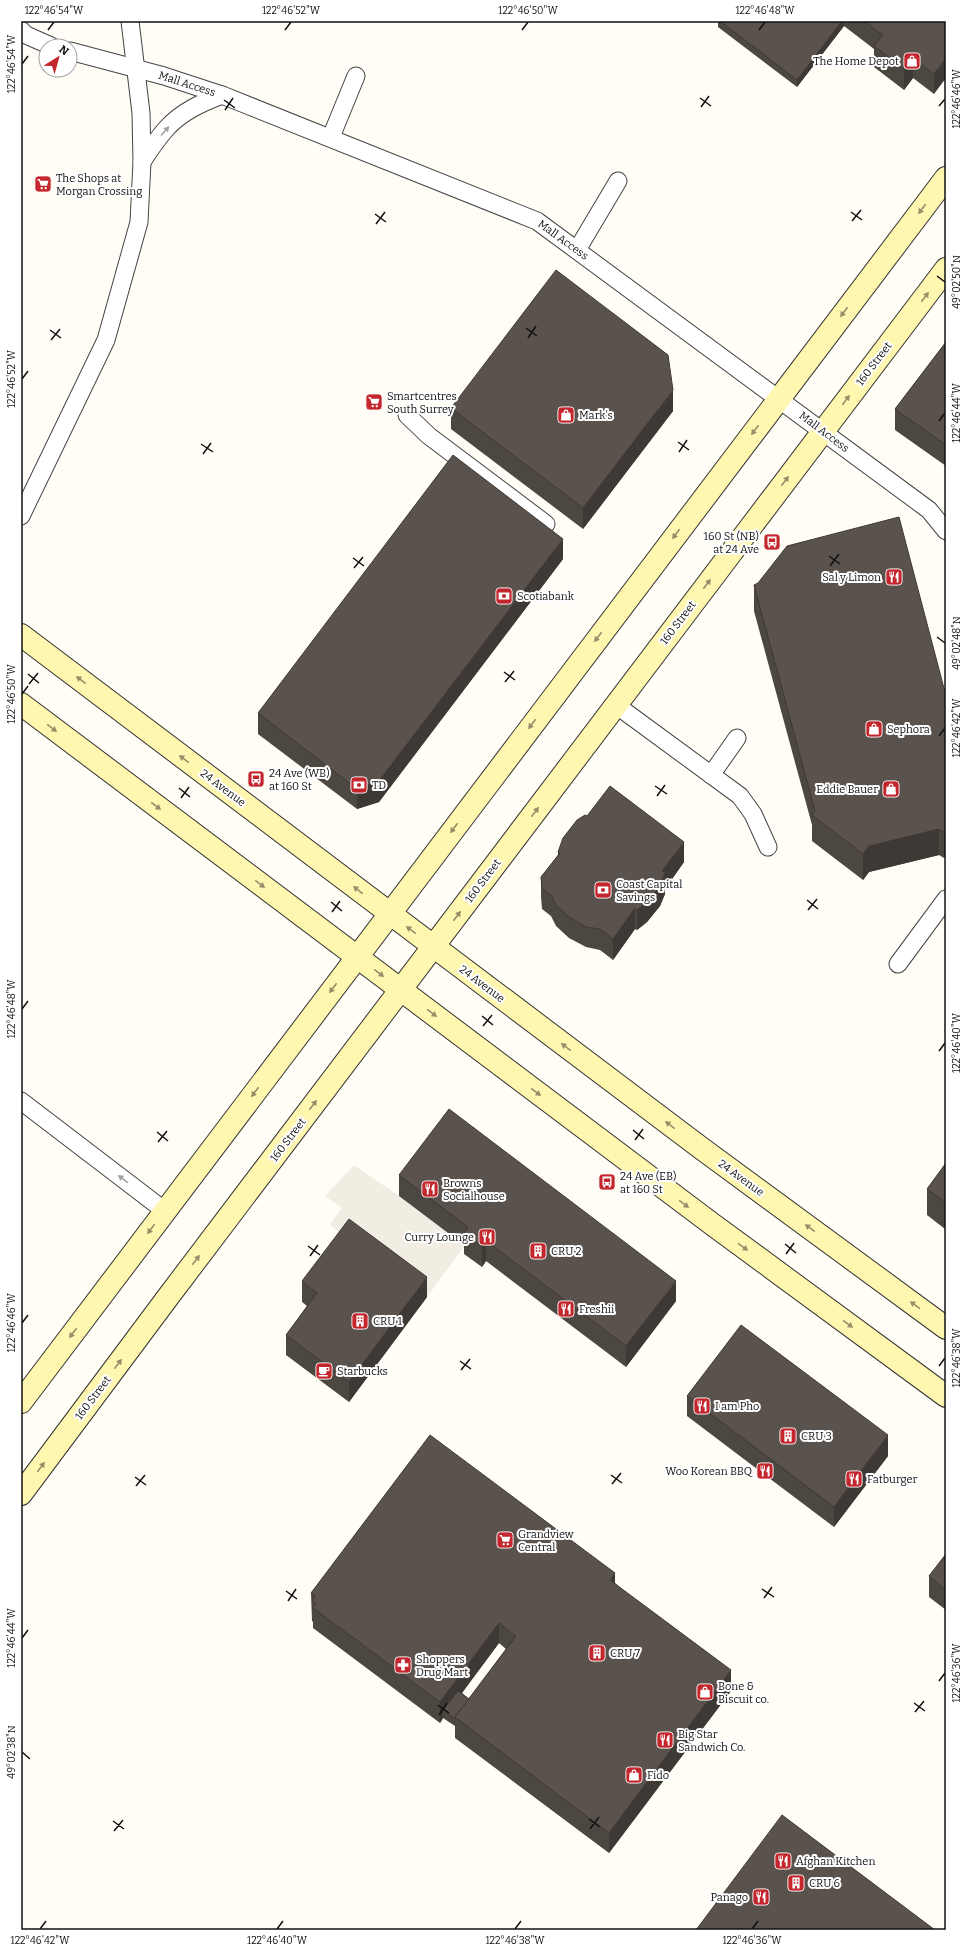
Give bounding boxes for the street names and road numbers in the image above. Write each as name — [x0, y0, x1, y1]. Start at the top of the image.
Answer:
street label: Mall Access — [157, 69, 217, 99]
street label: Mall Access — [535, 217, 591, 263]
street label: 160 Street — [853, 340, 895, 388]
street label: Mall Access — [796, 409, 852, 455]
street label: 160 Street — [657, 599, 699, 647]
street label: 24 Avenue — [198, 767, 248, 809]
street label: 160 Street — [462, 857, 504, 905]
street label: 24 Avenue — [457, 963, 507, 1005]
street label: 160 Street — [267, 1116, 309, 1164]
street label: 24 Avenue — [716, 1157, 766, 1199]
street label: 160 Street — [72, 1374, 114, 1422]

